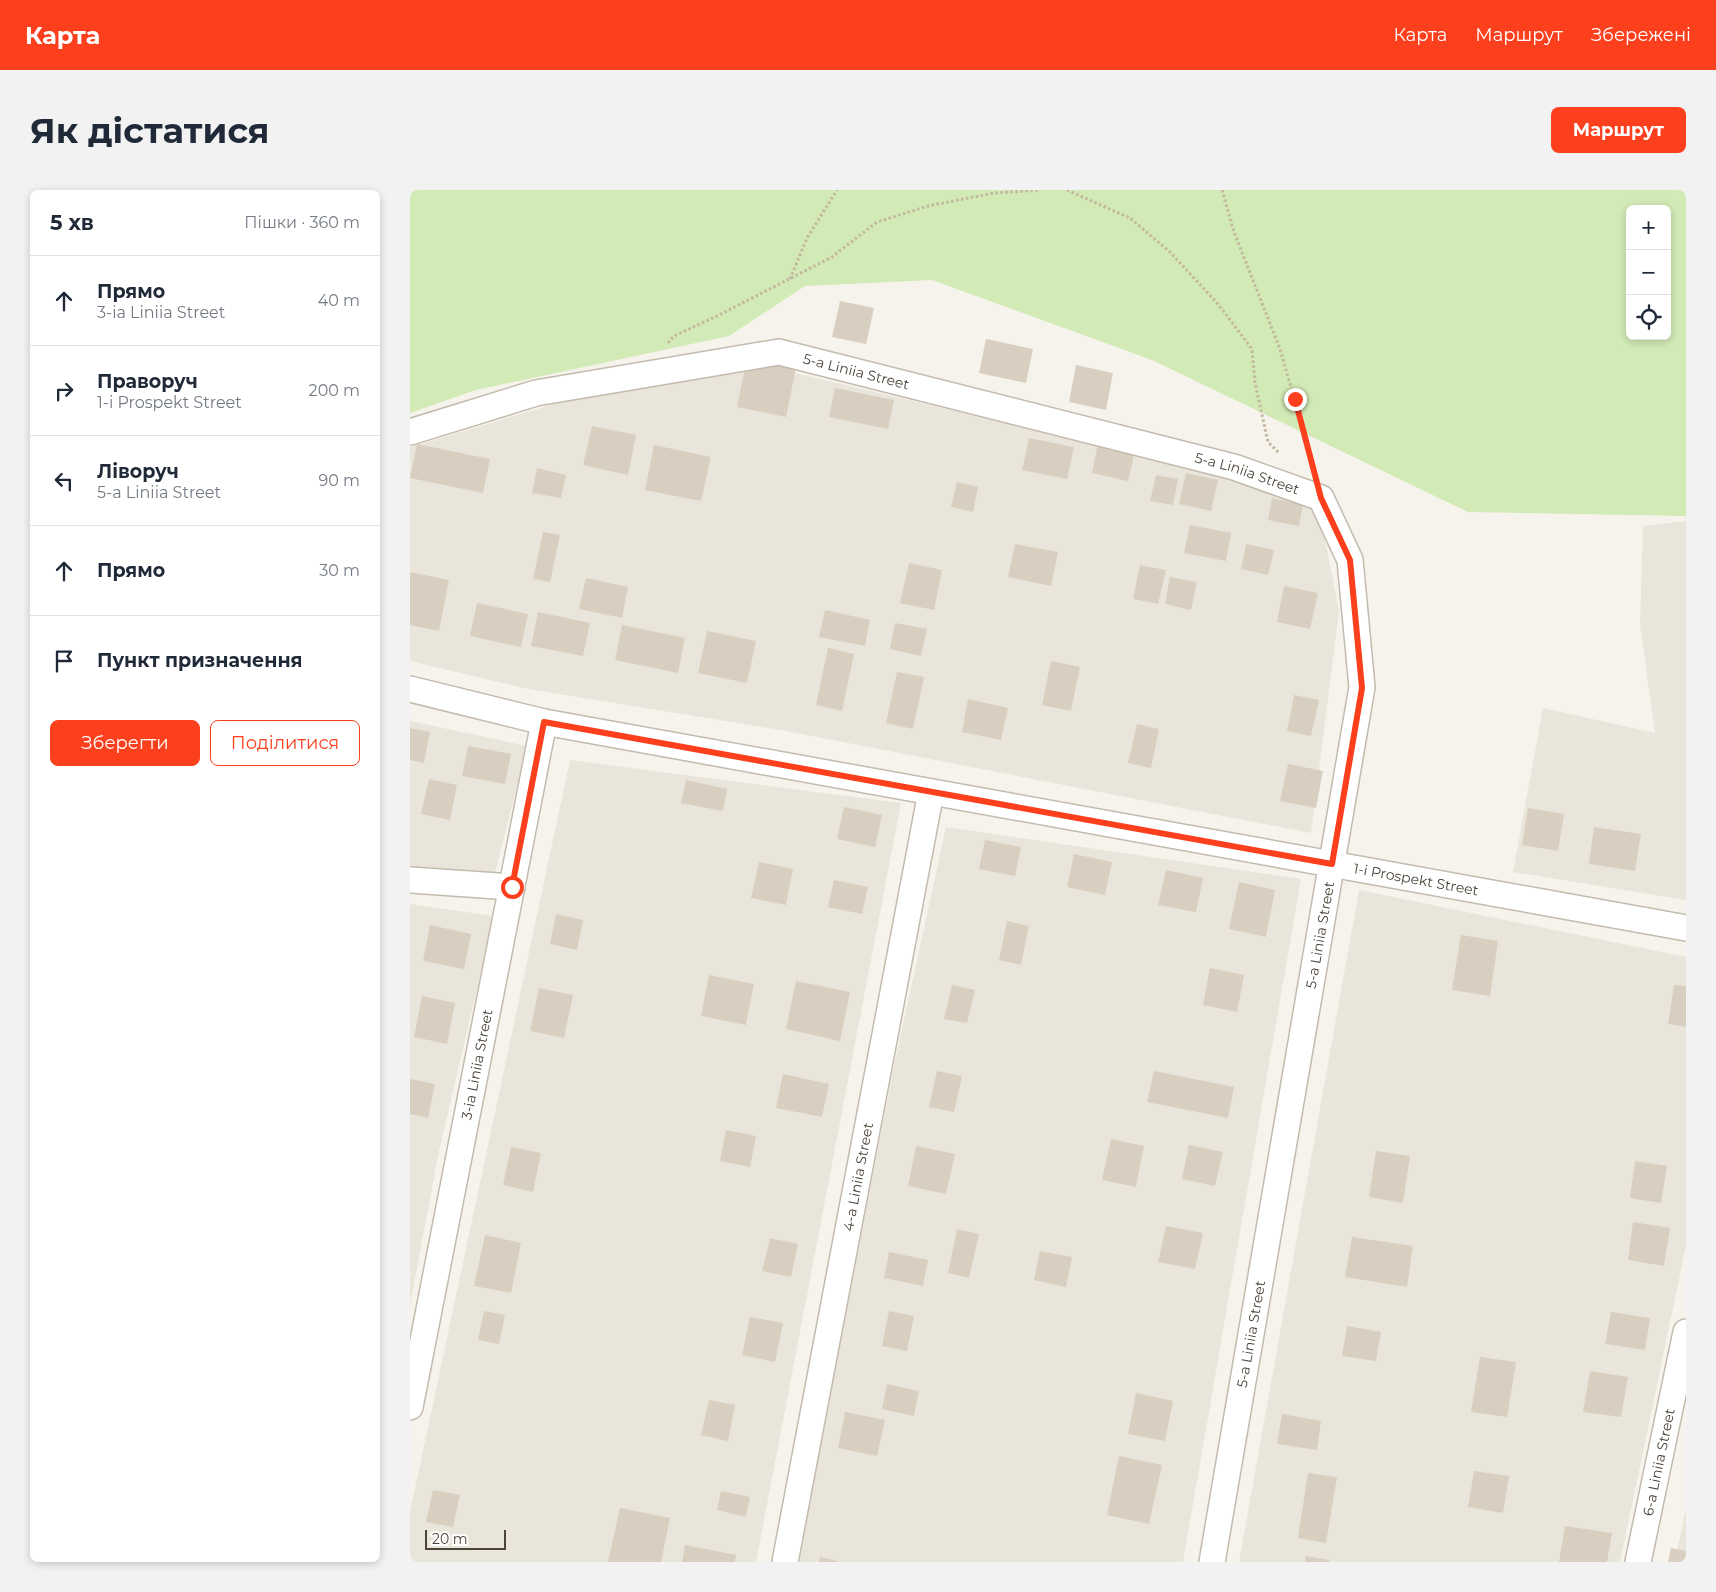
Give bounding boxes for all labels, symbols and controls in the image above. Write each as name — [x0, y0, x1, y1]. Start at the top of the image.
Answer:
text: Карта — [25, 21, 100, 50]
text: Карта — [1394, 24, 1447, 46]
text: Маршрут — [1475, 24, 1563, 46]
text: Збережені — [1591, 24, 1691, 46]
button: Маршрут — [1551, 107, 1686, 153]
text: Як дістатися — [30, 109, 270, 152]
map controls — [1626, 205, 1671, 340]
button: + — [1626, 205, 1671, 250]
text: 5 хв — [50, 210, 94, 235]
text: Пішки · 360 m — [244, 213, 360, 232]
button: − — [1626, 250, 1671, 295]
text: Прямо — [97, 280, 165, 303]
icon: ahead — [50, 287, 78, 315]
text: 40 m — [318, 291, 360, 310]
button: locate — [1626, 295, 1671, 340]
text: 3-ia Liniia Street — [97, 303, 225, 322]
street label: 5-a Liniia Street — [801, 349, 911, 394]
text: Праворуч — [97, 370, 198, 393]
icon: right — [50, 377, 78, 405]
text: 200 m — [309, 381, 360, 400]
route end — [1284, 388, 1307, 411]
text: 1-i Prospekt Street — [97, 393, 242, 412]
street label: 5-a Liniia Street — [1193, 448, 1302, 499]
text: Ліворуч — [97, 460, 179, 483]
icon: left — [50, 467, 78, 495]
text: 90 m — [318, 471, 360, 490]
text: 5-a Liniia Street — [97, 483, 221, 502]
icon: ahead — [50, 557, 78, 585]
text: Прямо — [97, 559, 165, 582]
text: 30 m — [319, 561, 360, 580]
icon: arrive — [50, 647, 78, 675]
text: Пункт призначення — [97, 649, 303, 672]
button: Зберегти — [50, 720, 200, 766]
button: Поділитися — [210, 720, 360, 766]
street label: 1-i Prospekt Street — [1352, 859, 1480, 899]
route start — [501, 876, 524, 899]
street label: 5-a Liniia Street — [1302, 880, 1338, 990]
street label: 3-ia Liniia Street — [457, 1007, 497, 1121]
street label: 4-a Liniia Street — [839, 1121, 877, 1233]
street label: 5-a Liniia Street — [1233, 1279, 1269, 1389]
street label: 6-a Liniia Street — [1639, 1407, 1679, 1517]
scale bar — [425, 1527, 506, 1550]
text: 20 m — [432, 1530, 468, 1548]

